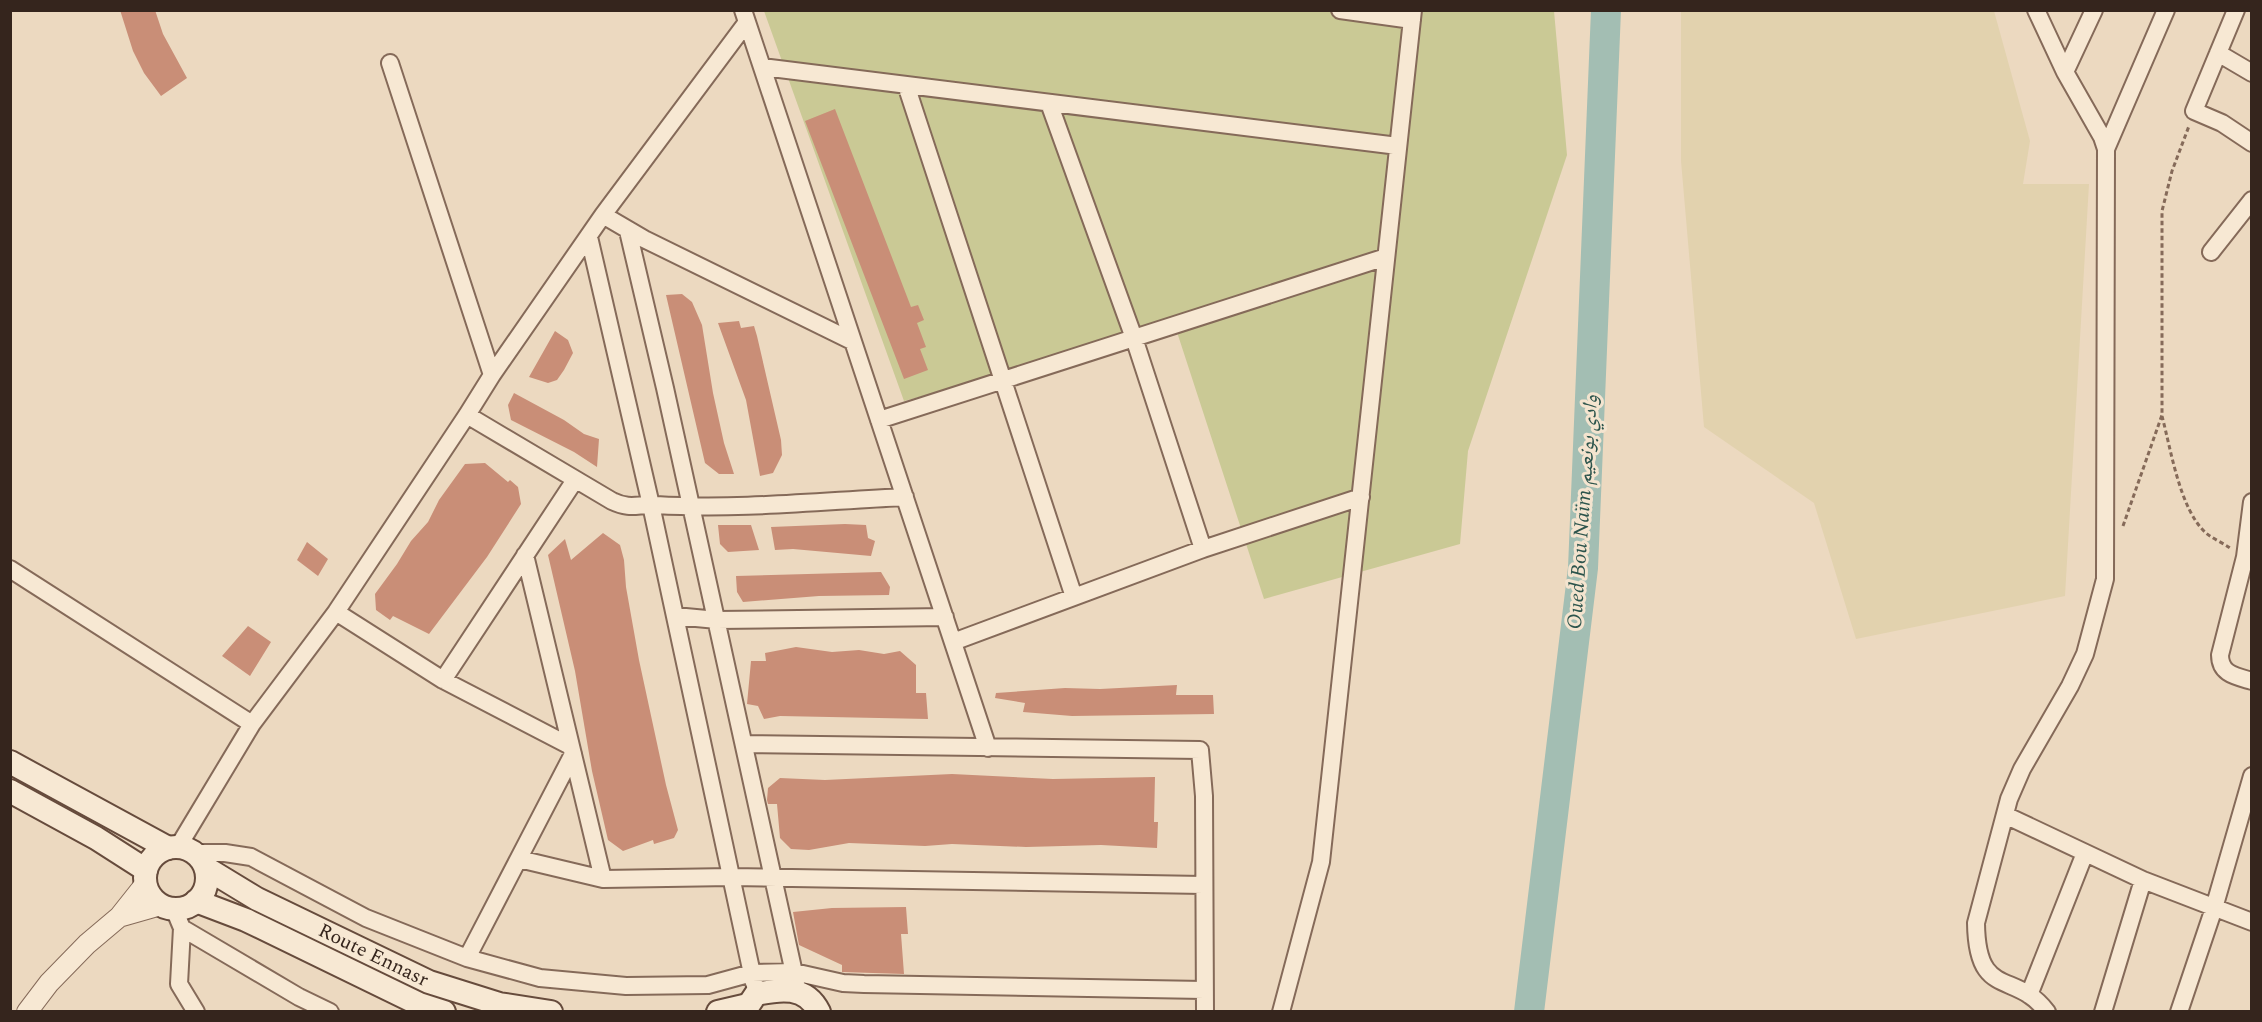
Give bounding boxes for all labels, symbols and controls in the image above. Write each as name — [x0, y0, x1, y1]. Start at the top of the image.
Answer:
water label: Oued Bou Naïm وادي بونعيم — [1559, 393, 1607, 630]
street label: Route Ennasr — [313, 916, 434, 995]

